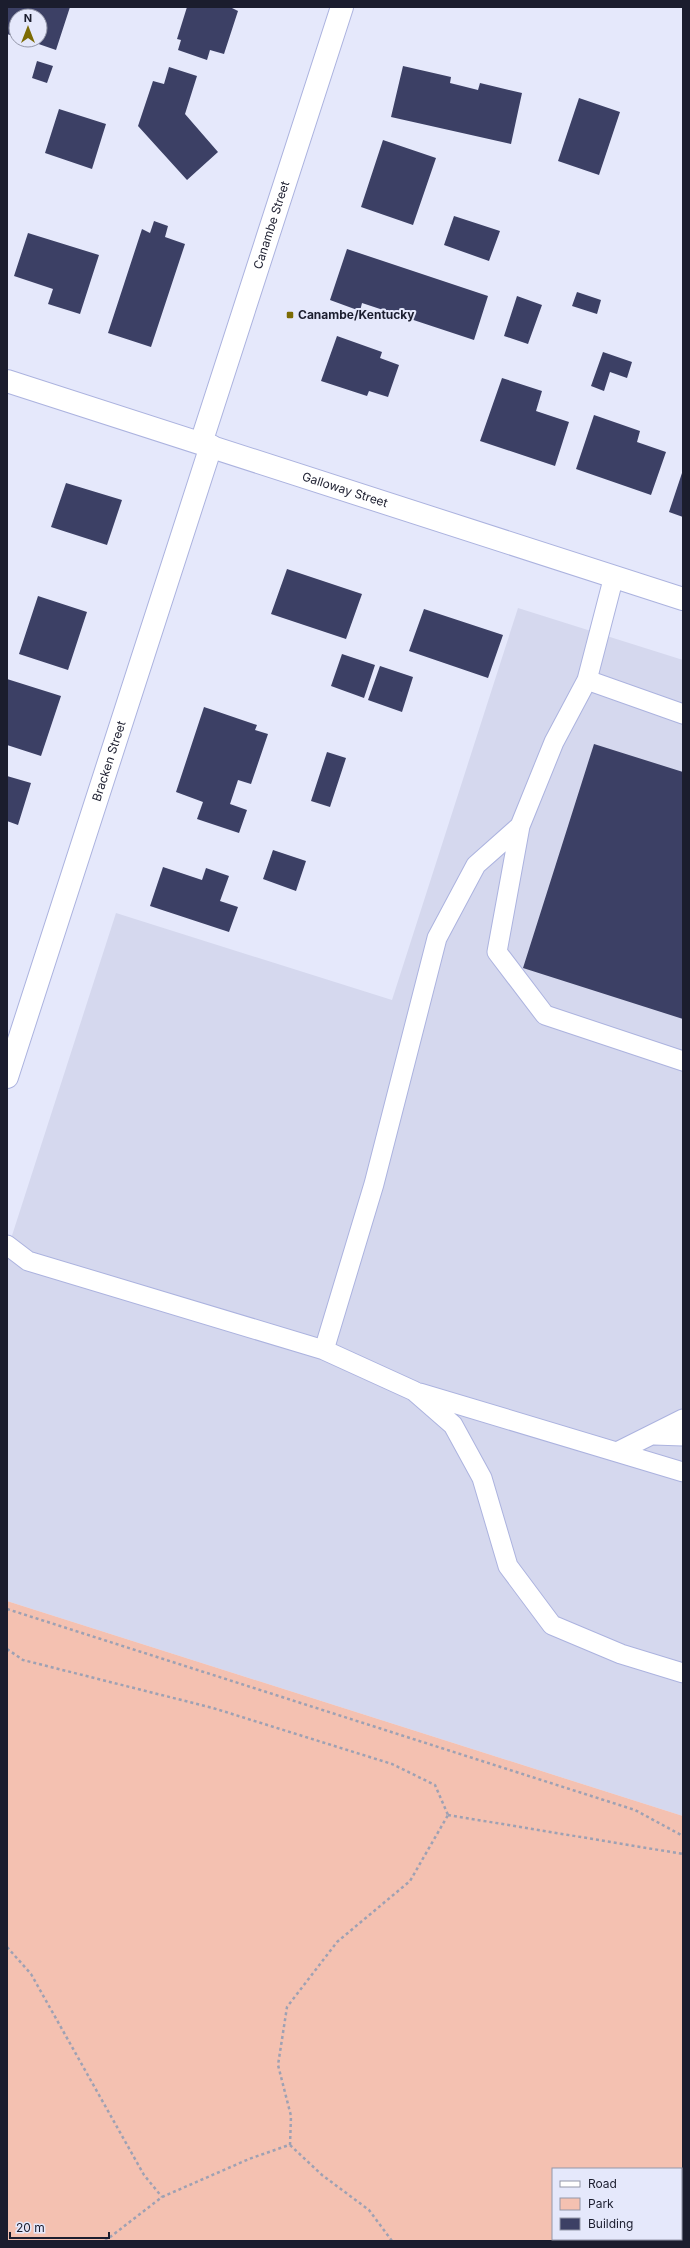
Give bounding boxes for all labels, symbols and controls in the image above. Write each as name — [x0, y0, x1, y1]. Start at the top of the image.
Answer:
north arrow — [8, 8, 48, 48]
text: N — [24, 11, 32, 25]
street label: Canambe Street — [250, 179, 292, 271]
place label: Canambe/Kentucky — [298, 307, 415, 322]
marker: Canambe/Kentucky — [285, 310, 295, 320]
street label: Galloway Street — [300, 469, 390, 510]
street label: Bracken Street — [89, 719, 129, 803]
legend — [552, 2168, 682, 2240]
text: Road — [588, 2176, 617, 2191]
text: Park — [588, 2196, 614, 2211]
scale bar — [10, 2214, 109, 2240]
text: Building — [588, 2216, 633, 2231]
text: 20 m — [16, 2220, 45, 2235]

